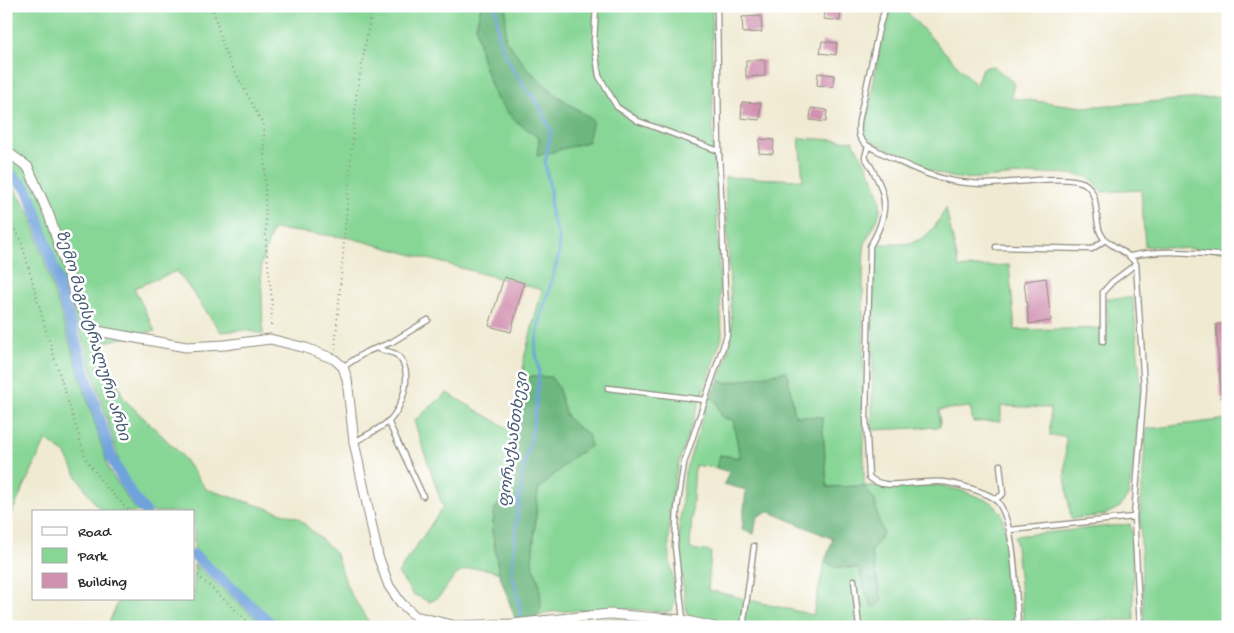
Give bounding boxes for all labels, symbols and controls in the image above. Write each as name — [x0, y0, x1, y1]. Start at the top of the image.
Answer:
water label: ზემო მაგისტრალური არხი — [50, 228, 133, 444]
water label: ფორაქაანთხევი — [495, 370, 534, 509]
legend — [32, 510, 195, 600]
text: Road — [78, 524, 112, 542]
text: Park — [77, 548, 108, 566]
text: Building — [77, 574, 127, 592]

